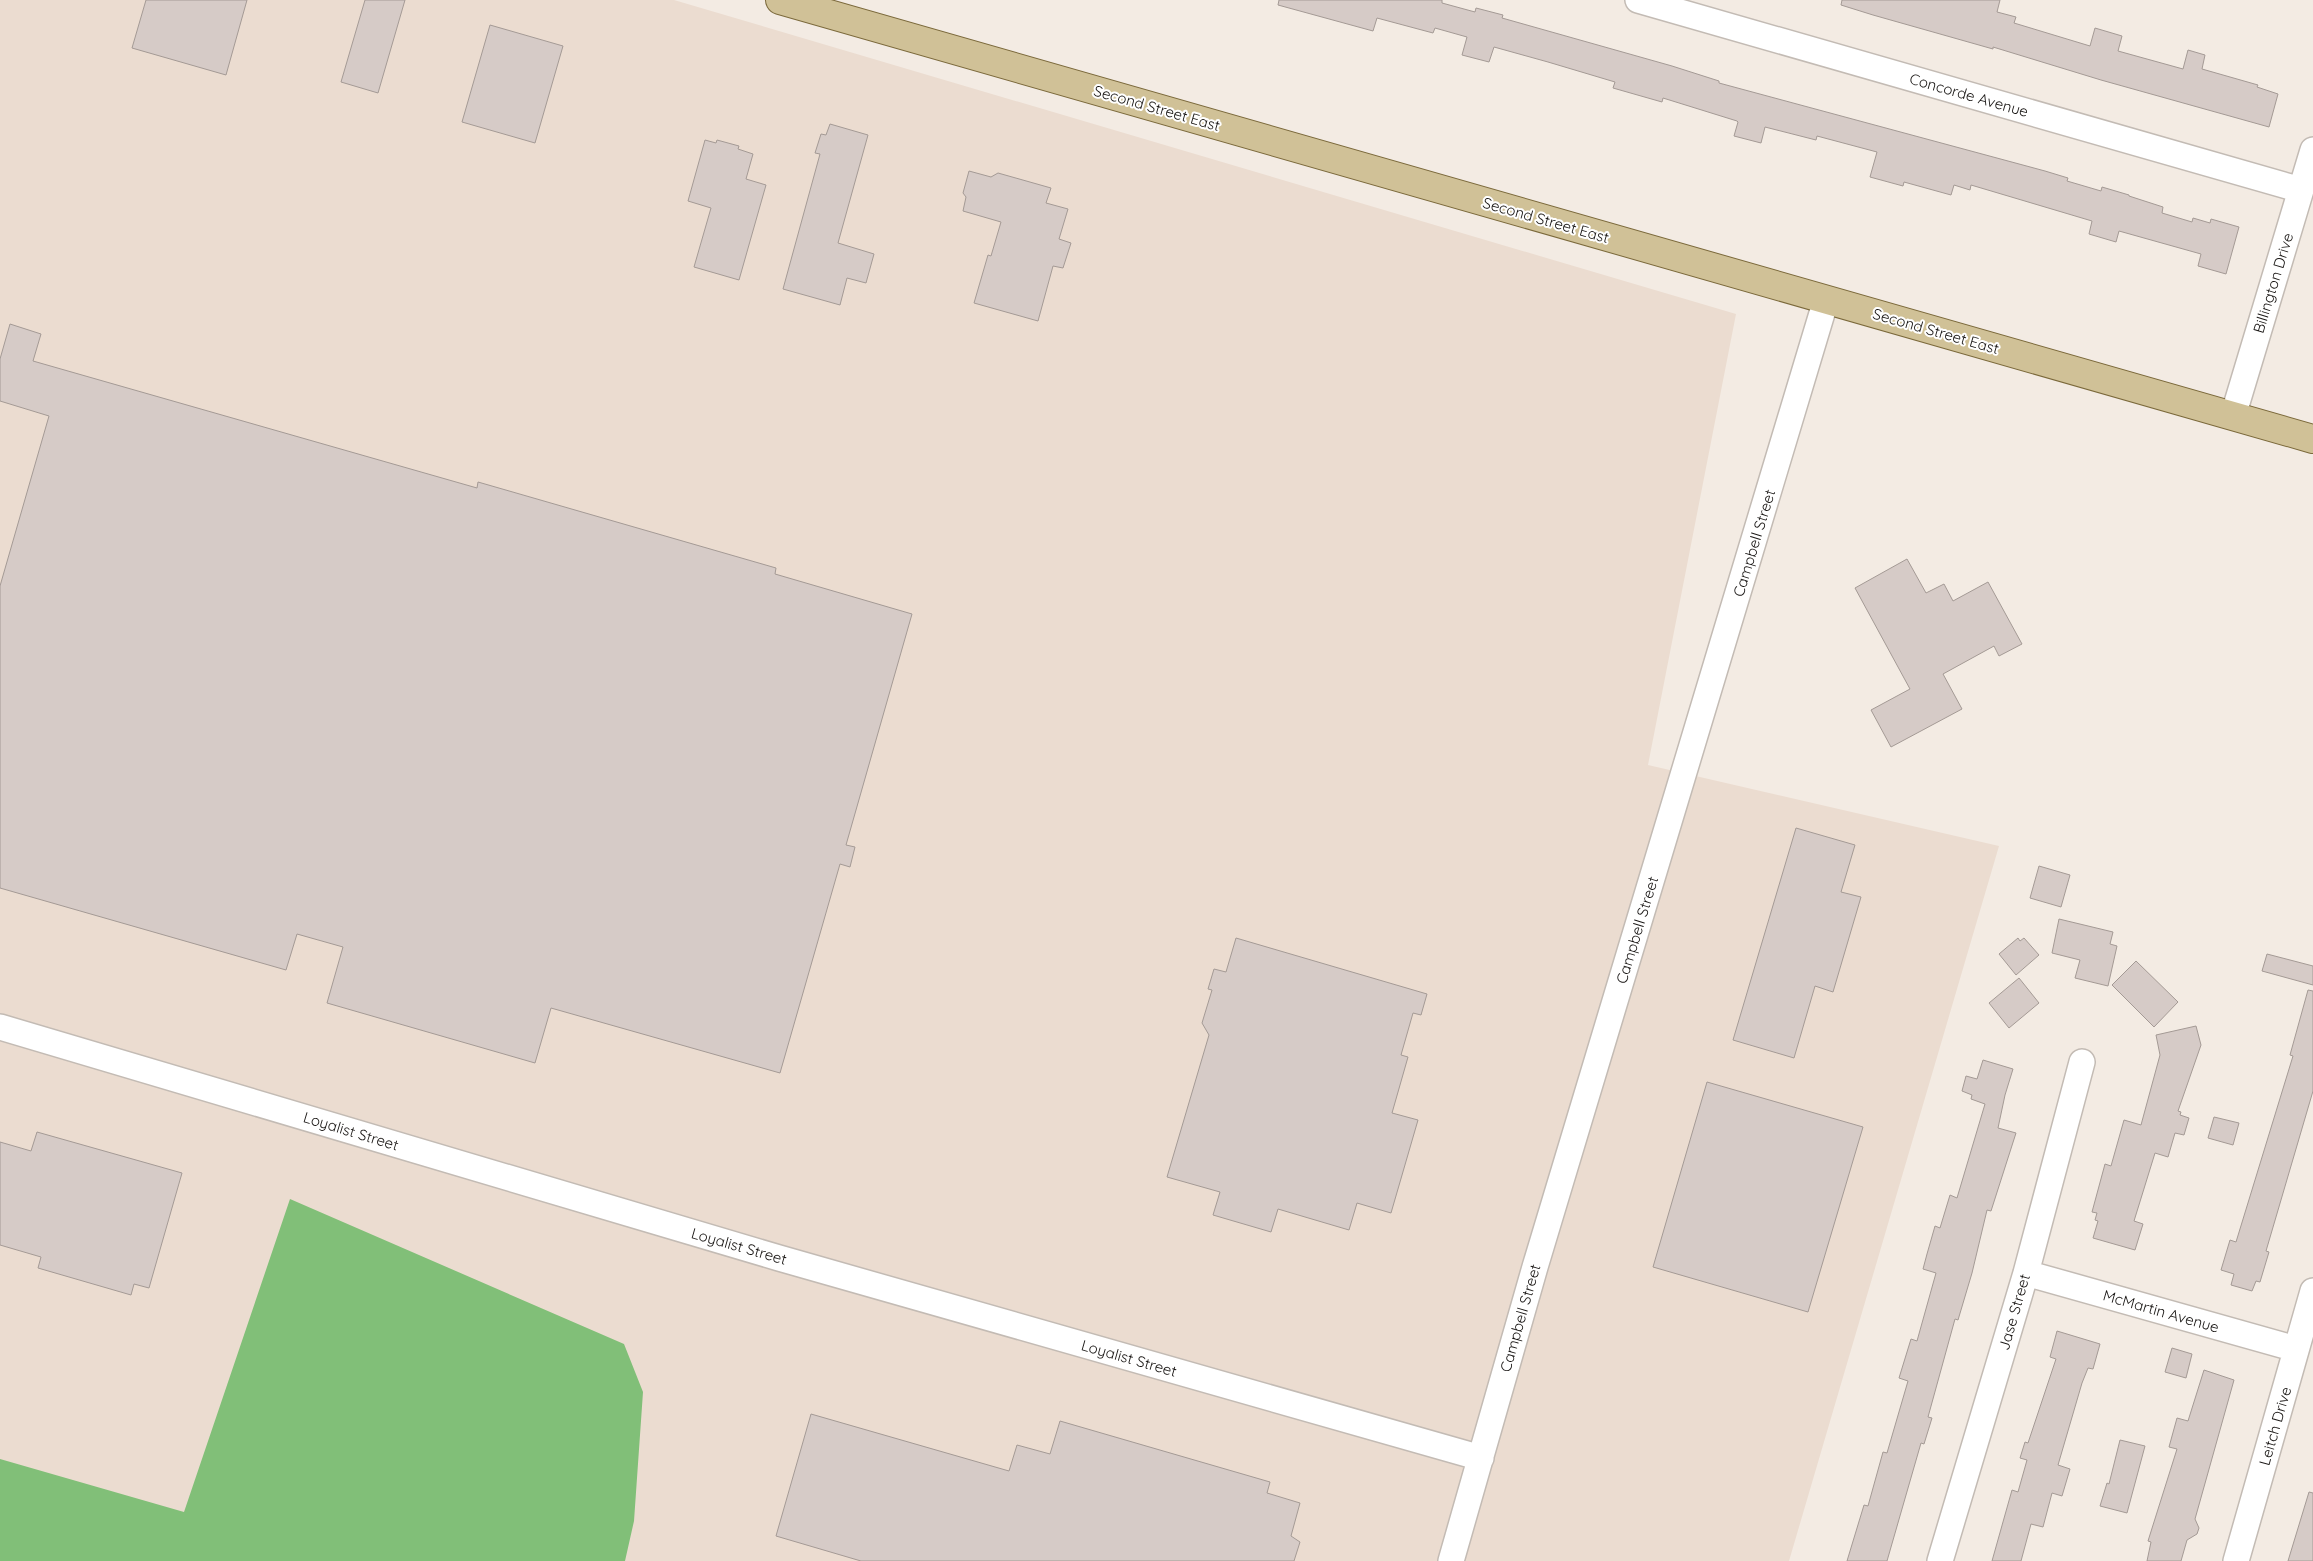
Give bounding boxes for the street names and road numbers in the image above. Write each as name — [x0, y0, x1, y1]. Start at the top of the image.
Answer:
street label: Concorde Avenue — [1907, 69, 2031, 121]
street label: Second Street East — [1092, 81, 1222, 135]
street label: Second Street East — [1481, 193, 1611, 247]
street label: Billington Drive — [2249, 230, 2297, 336]
street label: Second Street East — [1871, 304, 2001, 358]
street label: Campbell Street — [1729, 487, 1779, 599]
street label: Campbell Street — [1612, 874, 1662, 986]
street label: Loyalist Street — [301, 1108, 401, 1154]
street label: Loyalist Street — [689, 1223, 789, 1269]
street label: Campbell Street — [1496, 1262, 1544, 1374]
street label: Jase Street — [1994, 1272, 2034, 1352]
street label: McMartin Avenue — [2101, 1285, 2221, 1337]
street label: Loyalist Street — [1079, 1335, 1179, 1381]
street label: Leitch Drive — [2255, 1384, 2295, 1468]

